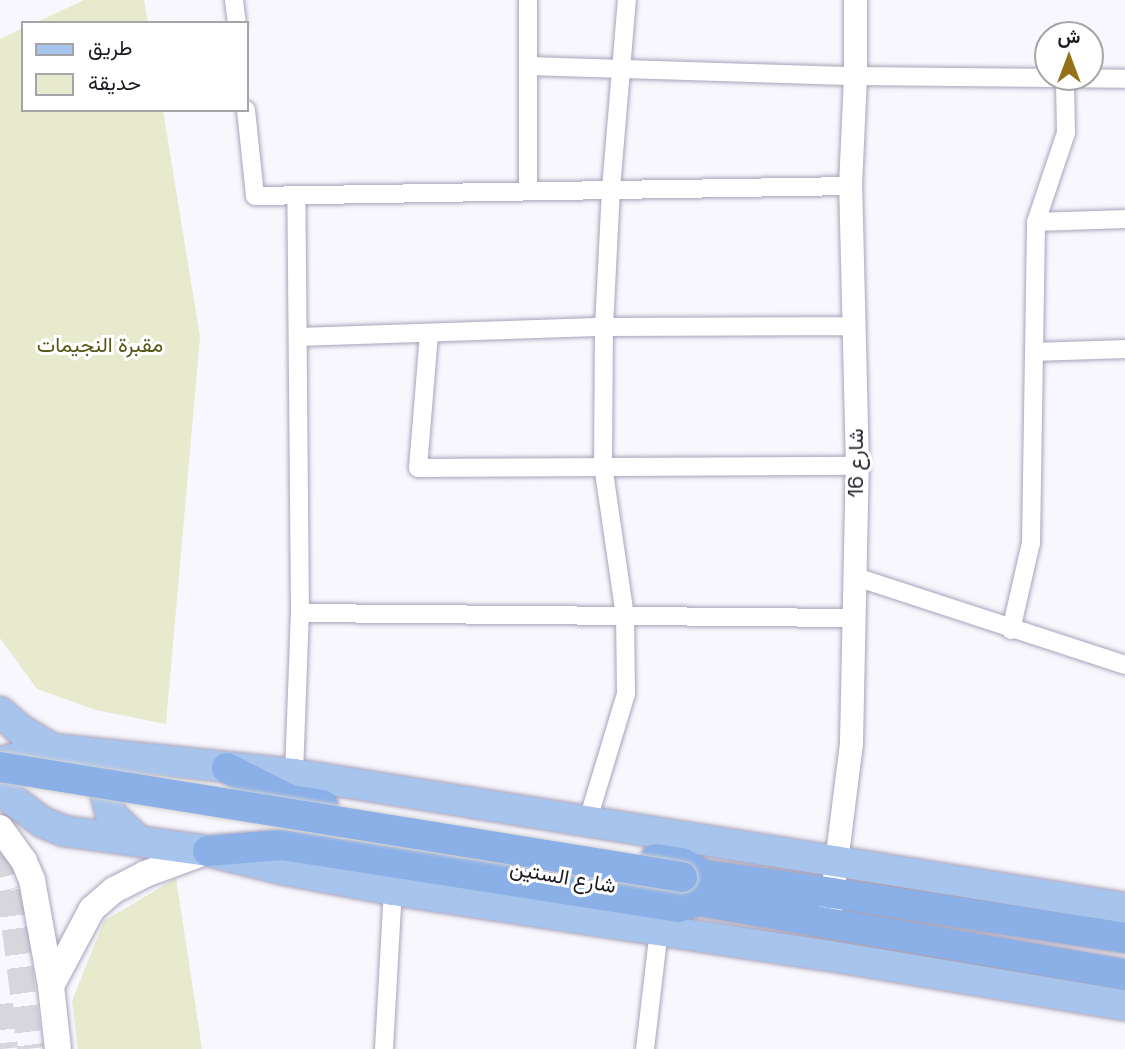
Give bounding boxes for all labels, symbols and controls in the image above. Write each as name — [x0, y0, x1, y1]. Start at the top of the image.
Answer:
legend — [21, 21, 248, 112]
north arrow — [1034, 21, 1104, 91]
text: ش — [1058, 24, 1080, 49]
text: طريق — [88, 34, 133, 61]
text: حديقة — [88, 69, 141, 96]
park label: مقبرة النجيمات — [37, 332, 163, 358]
street label: شارع 16 — [843, 428, 869, 498]
street label: شارع الستين — [508, 855, 618, 899]

